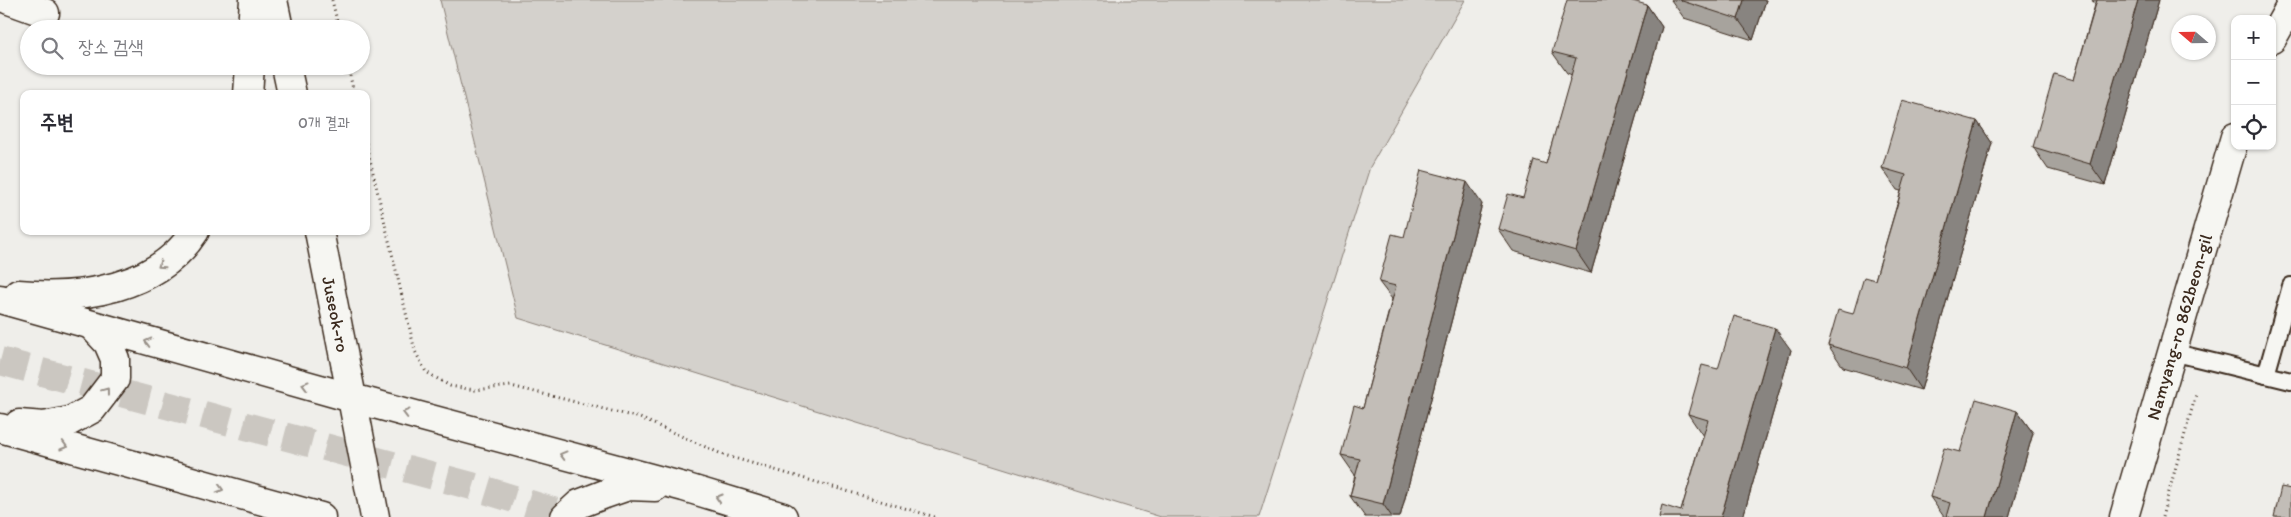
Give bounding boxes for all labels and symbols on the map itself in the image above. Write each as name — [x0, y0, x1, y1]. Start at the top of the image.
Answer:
north arrow — [2171, 15, 2216, 60]
street label: Namyang-ro 862beon-gil — [2142, 231, 2217, 423]
one-way arrow — [157, 259, 167, 268]
street label: Juseok-ro — [317, 274, 354, 354]
one-way arrow — [144, 337, 153, 348]
one-way arrow — [301, 381, 310, 391]
one-way arrow — [100, 387, 109, 397]
one-way arrow — [401, 408, 410, 419]
one-way arrow — [59, 440, 67, 450]
one-way arrow — [559, 450, 567, 460]
one-way arrow — [216, 483, 225, 494]
one-way arrow — [716, 493, 724, 503]

